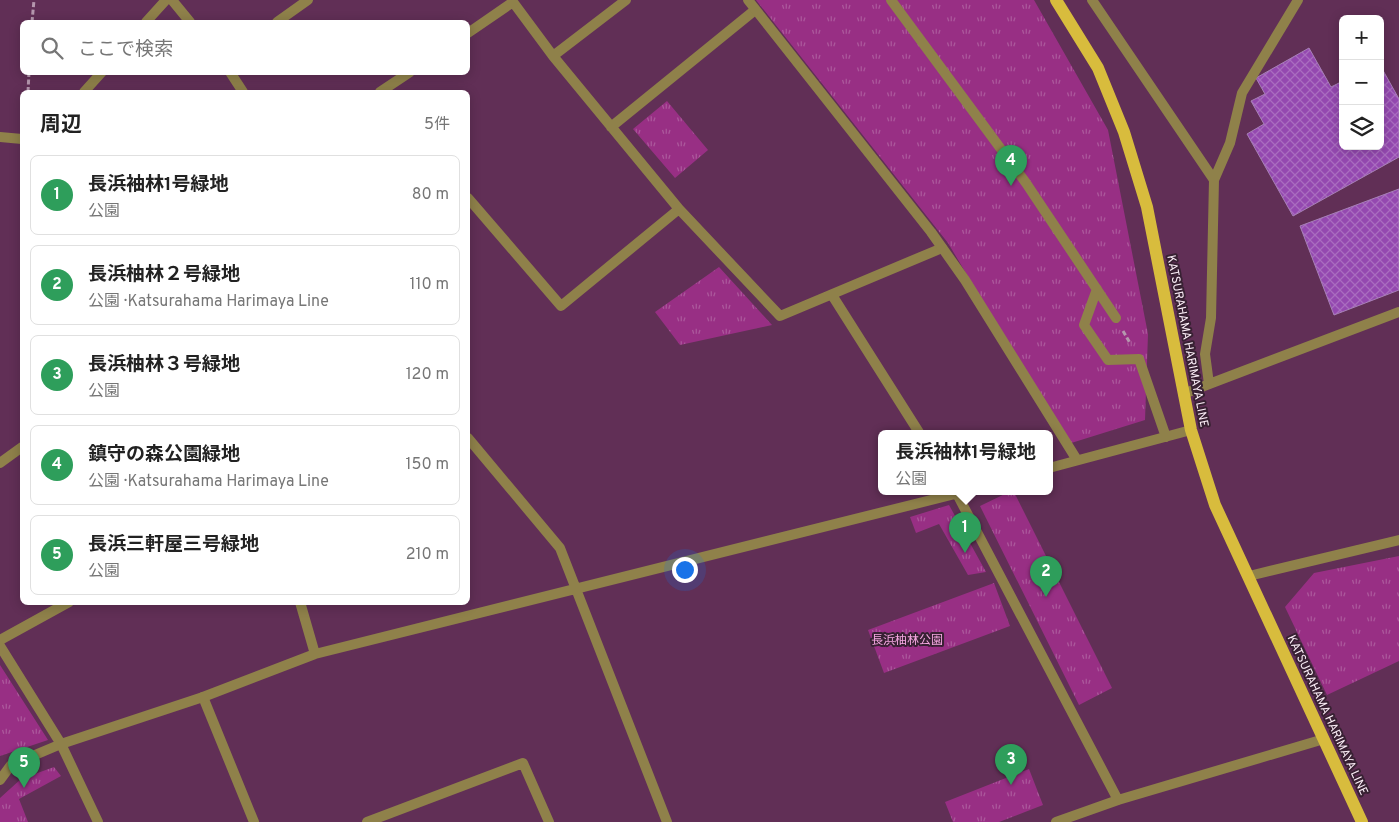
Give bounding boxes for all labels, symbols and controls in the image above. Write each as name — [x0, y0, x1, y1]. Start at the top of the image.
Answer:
map controls — [1339, 15, 1384, 150]
button: + — [1339, 15, 1384, 60]
search box — [20, 20, 470, 75]
icon: search — [38, 34, 66, 62]
text: ここで検索 — [78, 38, 173, 62]
button: − — [1339, 60, 1384, 105]
button: layers — [1339, 105, 1384, 150]
text: 周辺 — [40, 112, 82, 139]
text: 5件 — [424, 115, 450, 135]
pin: 4 — [995, 145, 1027, 186]
text: 長浜袖林1号緑地 — [88, 173, 229, 197]
text: 1 — [54, 185, 60, 205]
text: 80 m — [412, 185, 449, 205]
text: 公園 — [88, 202, 120, 222]
street label: KATSURAHAMA HARIMAYA LINE — [1162, 254, 1212, 429]
text: 長浜柚林２号緑地 — [88, 263, 240, 287]
text: 2 — [52, 275, 62, 295]
text: 110 m — [409, 275, 449, 295]
text: 公園 · Katsurahama Harimaya Line — [88, 292, 329, 312]
text: 長浜柚林３号緑地 — [88, 353, 240, 377]
text: 3 — [52, 365, 62, 385]
text: 120 m — [406, 365, 449, 385]
text: 公園 — [88, 382, 120, 402]
popup — [878, 430, 1053, 495]
text: 長浜袖林1号緑地 — [895, 441, 1036, 465]
text: 鎮守の森公園緑地 — [88, 443, 240, 467]
text: 4 — [52, 455, 62, 475]
text: 150 m — [406, 455, 449, 475]
text: 公園 — [895, 470, 927, 490]
text: 公園 · Katsurahama Harimaya Line — [88, 472, 329, 492]
pin: 1 — [949, 512, 981, 553]
text: 長浜三軒屋三号緑地 — [88, 533, 259, 557]
text: 5 — [52, 545, 62, 565]
text: 210 m — [406, 545, 449, 565]
pin: 2 — [1030, 556, 1062, 597]
your location — [672, 557, 698, 583]
text: 公園 — [88, 562, 120, 582]
park label: 長浜柚林公園 — [871, 633, 943, 649]
street label: KATSURAHAMA HARIMAYA LINE — [1283, 633, 1371, 798]
pin: 3 — [995, 744, 1027, 785]
pin: 5 — [8, 747, 40, 788]

